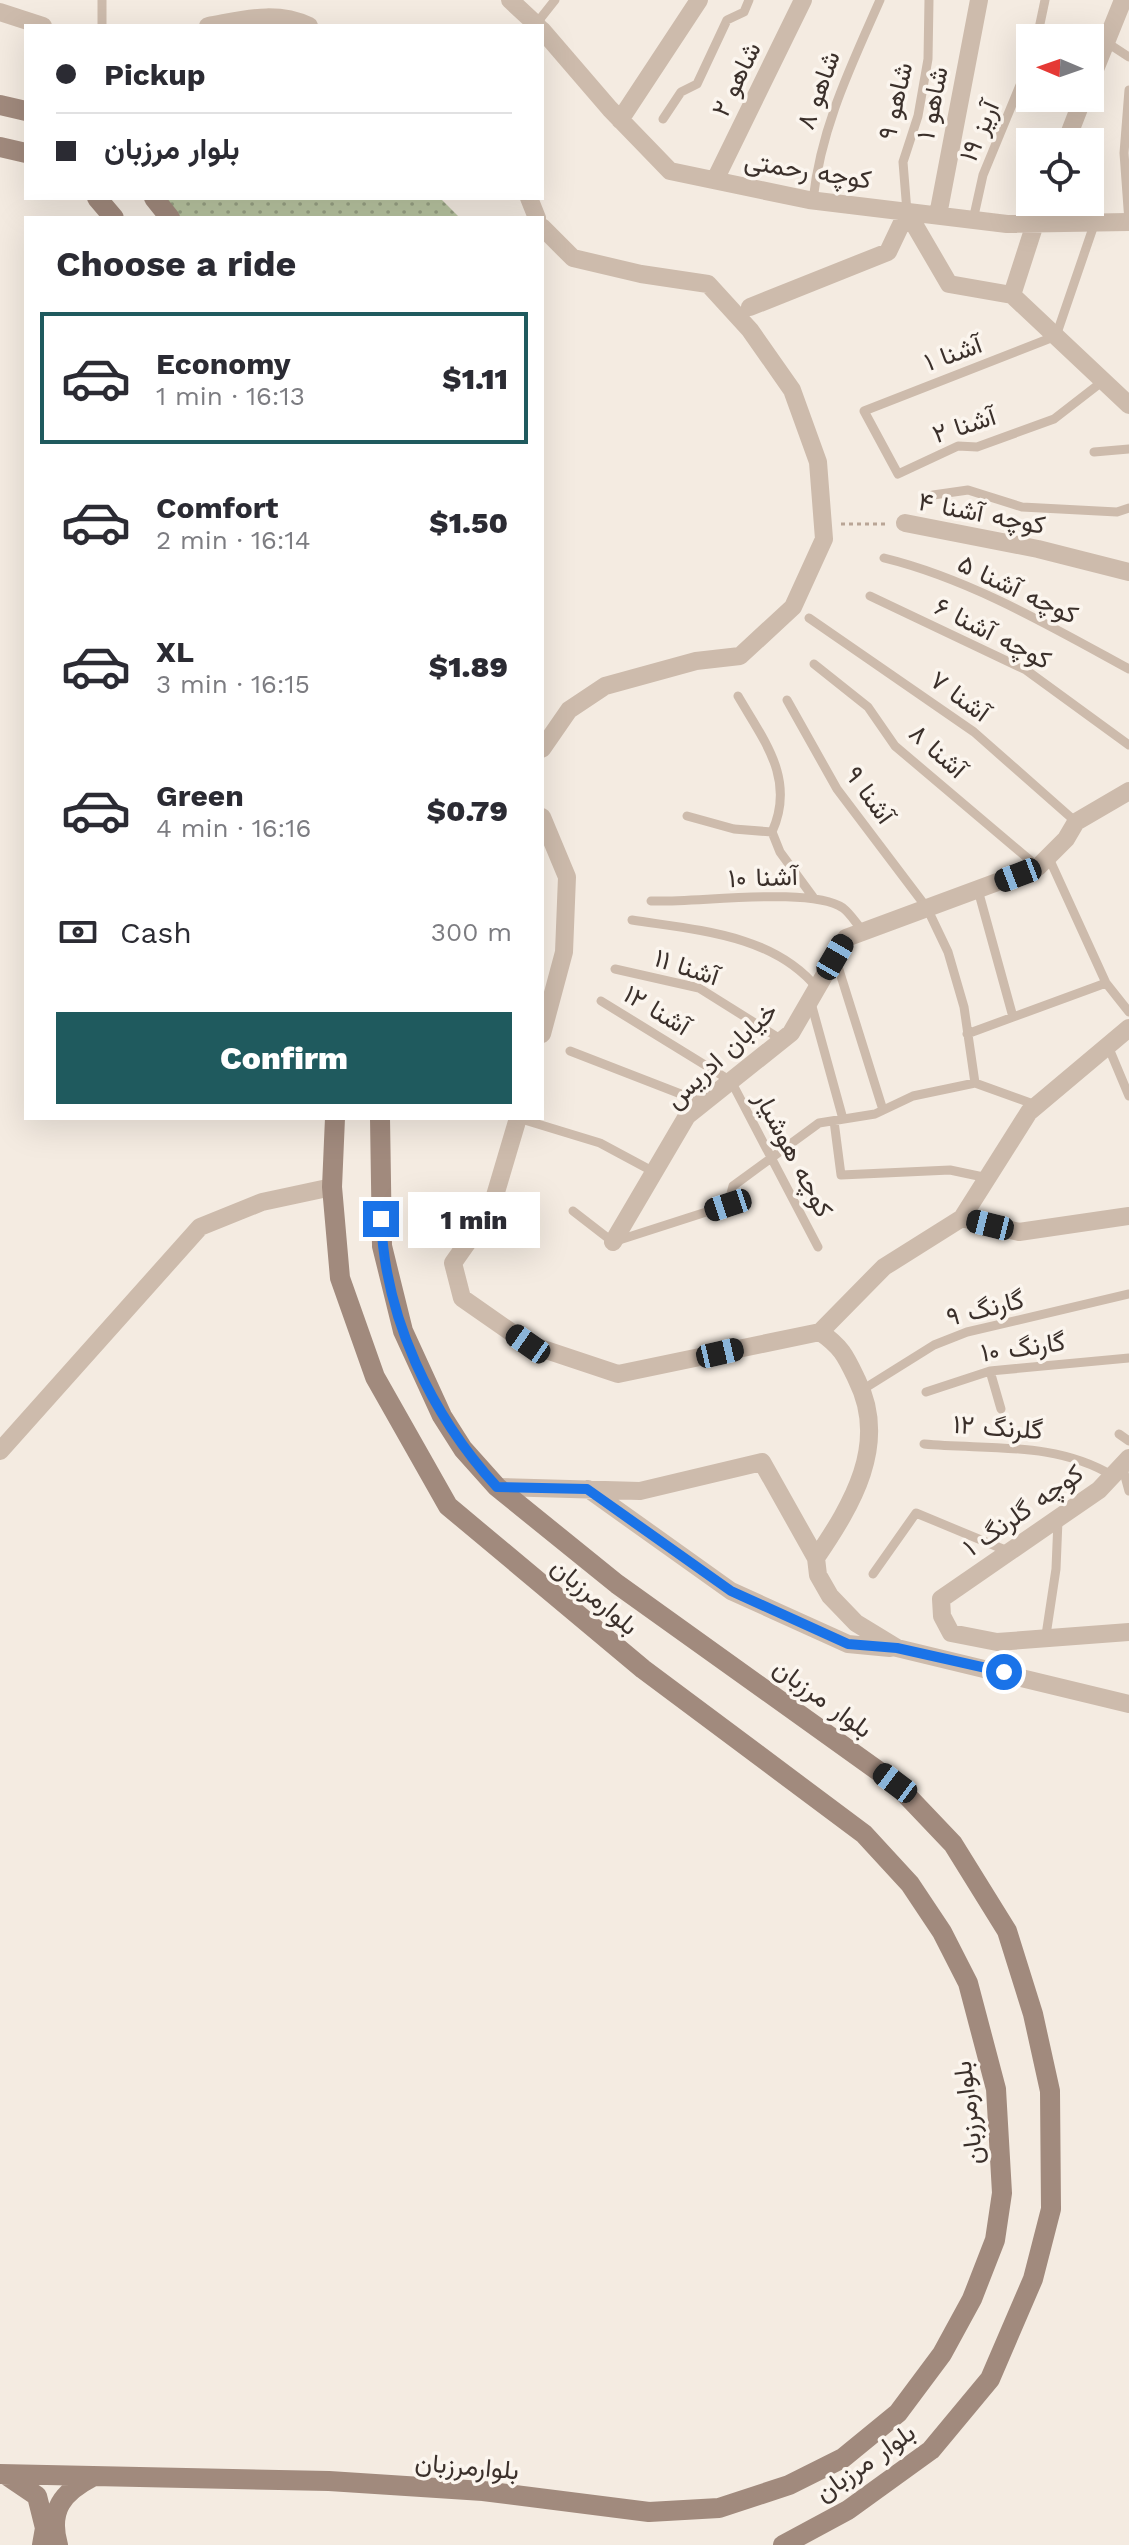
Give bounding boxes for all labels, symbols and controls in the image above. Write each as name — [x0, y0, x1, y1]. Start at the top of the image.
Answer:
north arrow — [1016, 24, 1104, 112]
map controls — [1016, 24, 1104, 216]
street label: شاهو ۲ — [705, 37, 768, 122]
street label: شاهو ۸ — [790, 47, 847, 134]
text: Pickup — [104, 57, 206, 92]
street label: شاهو ۹ — [872, 59, 919, 143]
street label: شاهو ۱ — [910, 64, 955, 142]
street label: آریز ‍۱۹ — [953, 94, 1007, 166]
button: locate — [1016, 128, 1104, 216]
text: بلوار مرزبان — [104, 131, 240, 166]
street label: کوچه رحمتی — [742, 145, 874, 198]
text: Choose a ride — [56, 243, 296, 285]
street label: آشنا ۱ — [920, 328, 987, 377]
icon: car — [60, 342, 132, 414]
text: Economy — [156, 346, 291, 381]
text: $1.11 — [442, 361, 508, 396]
text: 1 min · 16:13 — [156, 381, 305, 411]
street label: آشنا ۲ — [929, 400, 1001, 449]
icon: car — [60, 486, 132, 558]
street label: کوچه آشنا ۴ — [915, 486, 1048, 543]
text: Comfort — [156, 490, 278, 525]
text: $1.50 — [429, 505, 508, 540]
text: 2 min · 16:14 — [156, 525, 311, 555]
street label: کوچه آشنا ۵ — [952, 548, 1083, 633]
street label: کوچه آشنا ۶ — [928, 591, 1056, 678]
icon: car — [60, 630, 132, 702]
text: XL — [156, 634, 194, 669]
text: $1.89 — [429, 649, 508, 684]
street label: آشنا ۷ — [924, 664, 997, 729]
text: 3 min · 16:15 — [156, 669, 310, 699]
street label: آشنا ۸ — [903, 718, 974, 786]
street label: آشنا ۹ — [839, 760, 902, 831]
icon: car — [60, 774, 132, 846]
text: Green — [156, 778, 244, 813]
text: $0.79 — [427, 793, 508, 828]
text: 4 min · 16:16 — [156, 813, 311, 843]
car — [991, 855, 1045, 895]
street label: آشنا ۱۰ — [728, 861, 800, 893]
icon: cash — [56, 910, 100, 954]
text: Cash — [120, 915, 192, 950]
text: 300 m — [431, 917, 512, 947]
car — [813, 930, 857, 984]
street label: آشنا ۱۱ — [651, 943, 725, 992]
street label: آشنا ۱۲ — [618, 979, 697, 1042]
street label: خیابان ادریس — [659, 996, 784, 1115]
button: Confirm — [56, 1012, 512, 1104]
street label: کوچه هوشیار — [745, 1085, 840, 1223]
car — [701, 1186, 755, 1224]
callout: 1 min — [409, 1191, 541, 1247]
route end — [363, 1201, 399, 1237]
text: 1 min — [441, 1205, 507, 1235]
car — [964, 1208, 1016, 1242]
street label: گارنگ ۹ — [943, 1284, 1027, 1333]
car — [501, 1320, 555, 1368]
street label: گارنگ ۱۰ — [979, 1326, 1067, 1369]
car — [694, 1336, 746, 1370]
street label: گلرنگ ۱۲ — [952, 1409, 1044, 1446]
street label: کوچه گلرنگ ۱ — [957, 1458, 1090, 1565]
street label: بلوارمرزبان — [545, 1551, 645, 1642]
street label: بلوار مرزبان — [767, 1652, 878, 1745]
route start — [986, 1654, 1022, 1690]
car — [869, 1759, 921, 1807]
street label: بلوارمرزبان — [947, 2059, 990, 2167]
street label: بلوار مرزبان — [809, 2417, 921, 2508]
street label: بلوارمرزبان — [414, 2447, 520, 2486]

